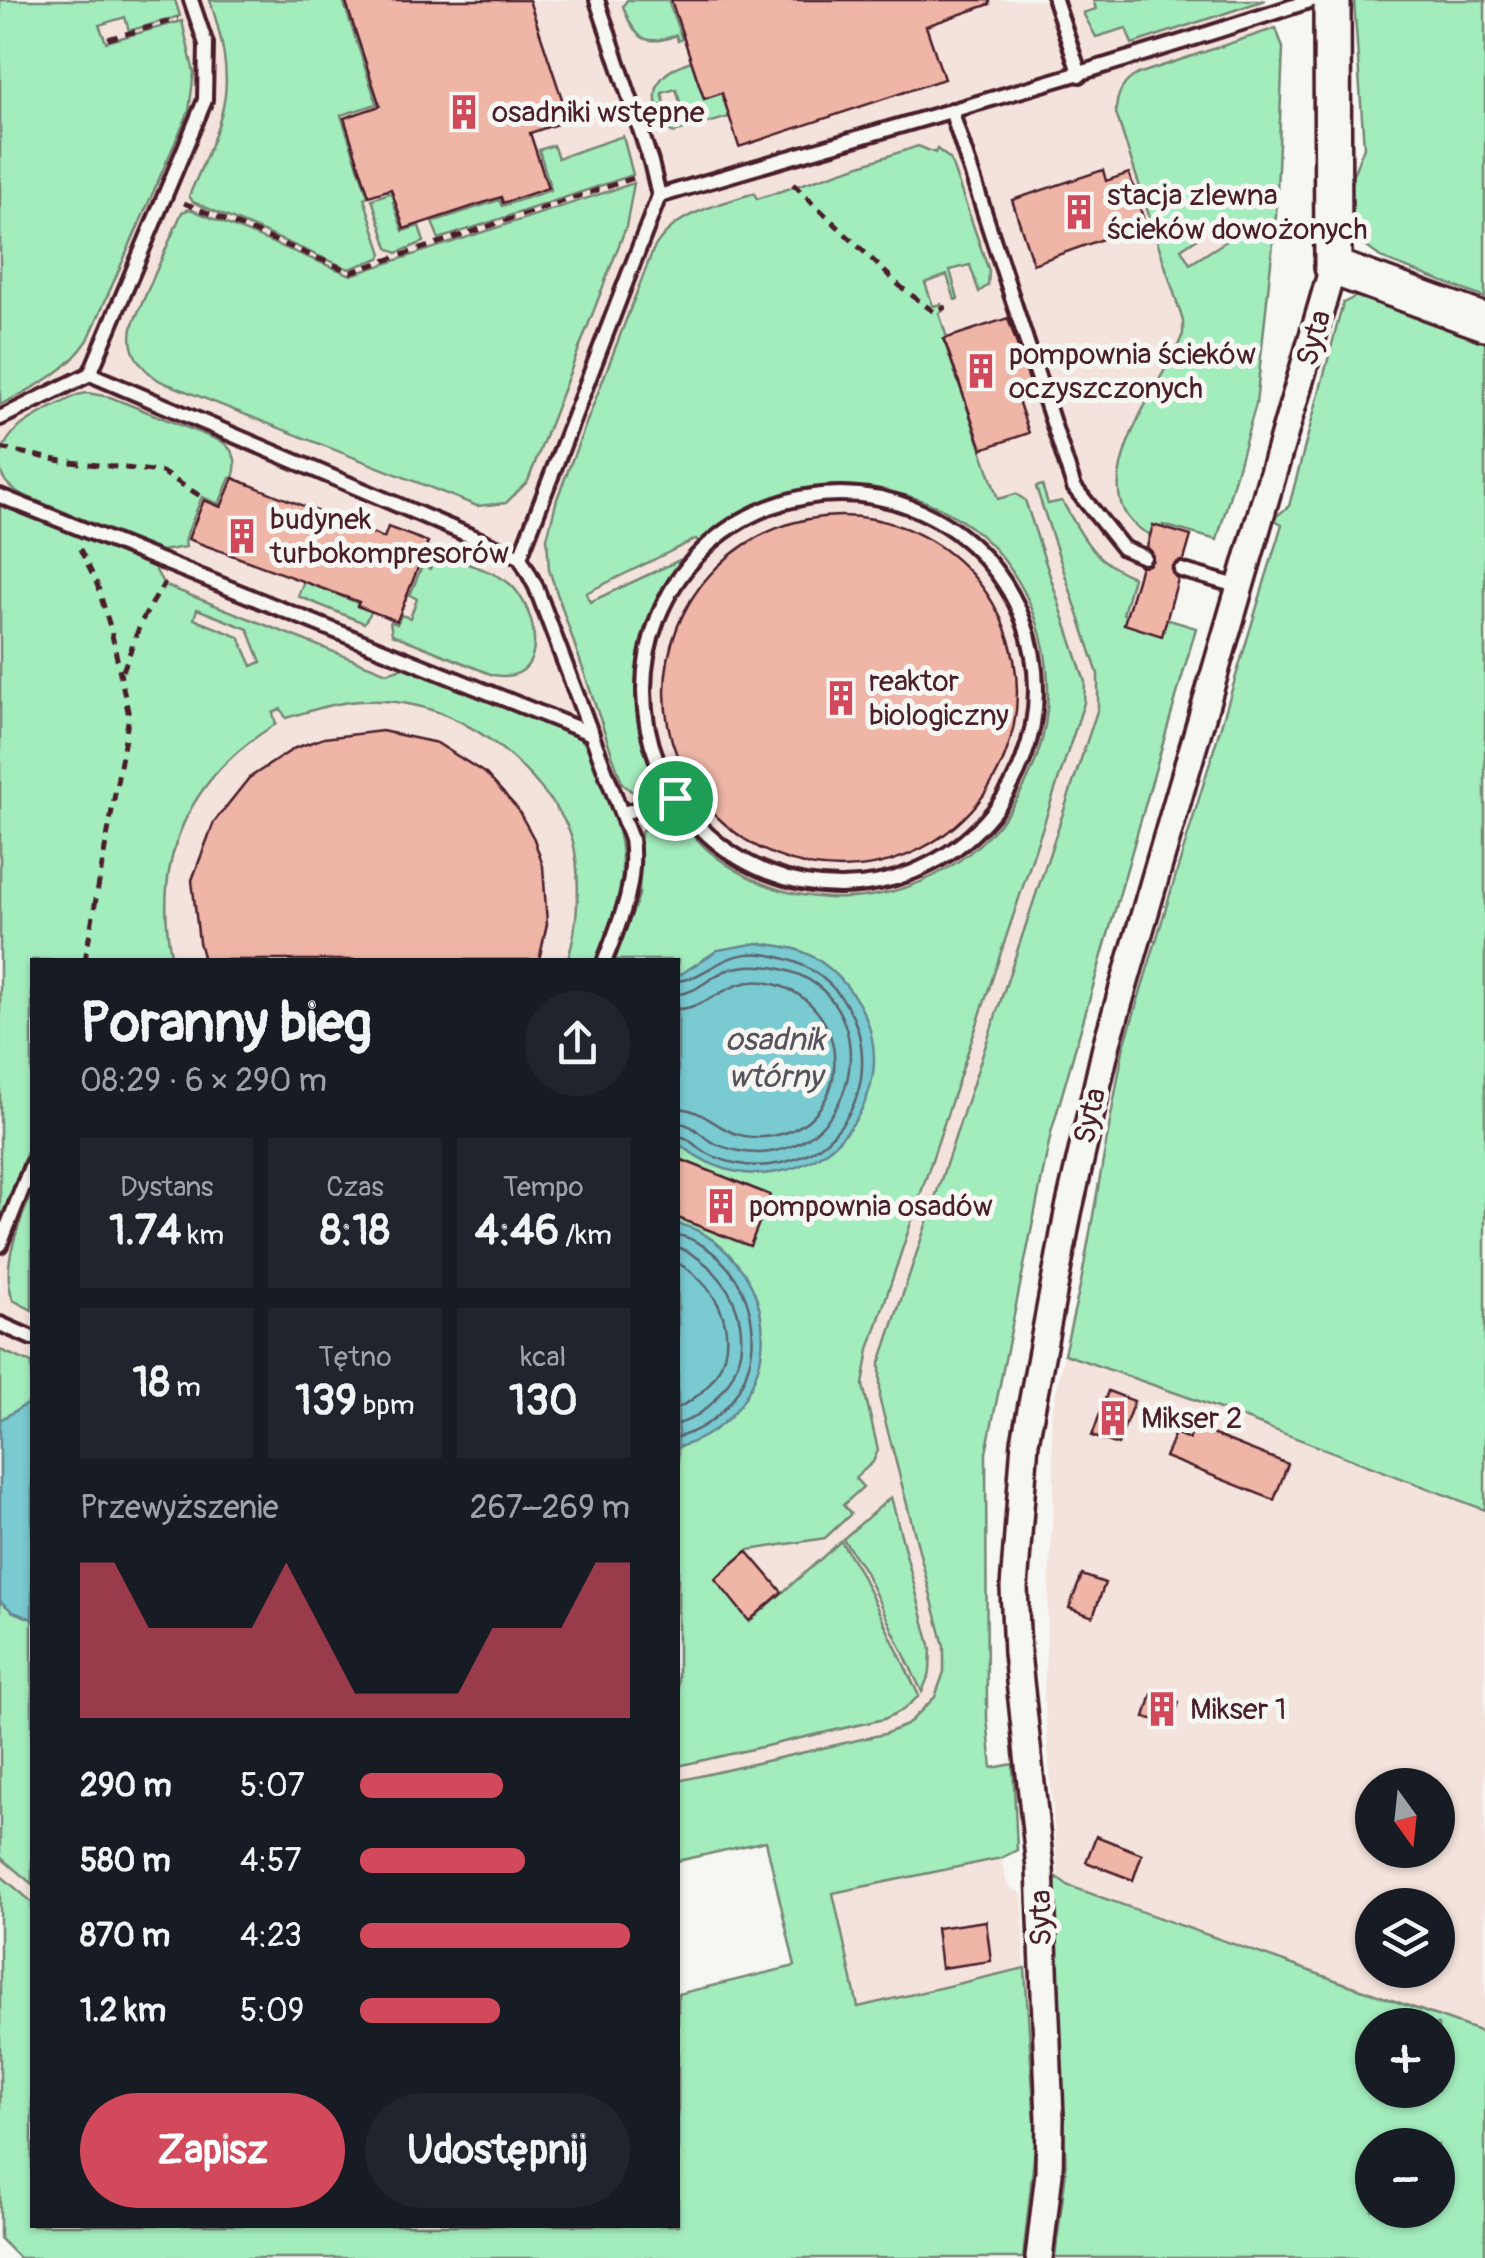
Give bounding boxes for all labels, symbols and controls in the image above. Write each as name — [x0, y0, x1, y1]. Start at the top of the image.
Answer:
building icon: osadniki wstępne — [445, 93, 483, 131]
place label: osadniki wstępne — [492, 94, 705, 131]
place label: stacja zlewna ścieków dowożonych — [1107, 177, 1368, 248]
building icon: stacja zlewna ścieków dowożonych — [1060, 193, 1098, 231]
street label: Syta — [1288, 306, 1340, 370]
place label: pompownia ścieków oczyszczonych — [1009, 336, 1256, 407]
building icon: pompownia ścieków oczyszczonych — [962, 352, 1000, 390]
place label: budynek turbokompresorów — [269, 501, 509, 572]
building icon: budynek turbokompresorów — [223, 517, 261, 555]
place label: reaktor biologiczny — [869, 663, 1009, 734]
building icon: reaktor biologiczny — [822, 679, 860, 717]
pin — [633, 756, 718, 841]
icon: arrive — [648, 771, 703, 826]
text: Poranny bieg — [80, 989, 372, 1058]
button: share — [525, 991, 630, 1096]
water label: osadnik wtórny — [725, 1020, 827, 1097]
text: 08:29 · 6 × 290 m — [80, 1061, 327, 1101]
street label: Syta — [1066, 1084, 1114, 1148]
text: Dystans — [120, 1170, 213, 1205]
text: Czas — [326, 1170, 384, 1205]
text: Tempo — [503, 1170, 584, 1205]
building icon: pompownia osadów — [702, 1187, 740, 1225]
place label: pompownia osadów — [749, 1188, 993, 1225]
text: 1.74 — [109, 1205, 181, 1257]
text: 8:18 — [320, 1205, 390, 1257]
text: 4:46 — [475, 1205, 559, 1257]
text: km — [181, 1218, 224, 1253]
text: /km — [559, 1218, 612, 1253]
text: Tętno — [318, 1340, 392, 1375]
text: kcal — [521, 1340, 566, 1375]
text: 18 — [132, 1357, 170, 1409]
text: m — [170, 1370, 201, 1405]
text: 139 — [295, 1375, 357, 1427]
text: 130 — [509, 1375, 578, 1427]
text: bpm — [357, 1388, 415, 1423]
building icon: Mikser 2 — [1094, 1399, 1132, 1437]
place label: Mikser 2 — [1141, 1400, 1243, 1437]
text: Przewyższenie — [80, 1488, 279, 1528]
text: 267–269 m — [470, 1488, 630, 1528]
building icon: Mikser 1 — [1143, 1690, 1181, 1728]
place label: Mikser 1 — [1190, 1691, 1287, 1728]
text: 290 m — [80, 1766, 172, 1806]
text: 5:07 — [240, 1766, 305, 1806]
north arrow — [1355, 1768, 1455, 1868]
map controls — [1355, 1768, 1455, 2228]
text: 580 m — [80, 1841, 171, 1881]
text: 4:57 — [240, 1841, 301, 1881]
button: layers — [1355, 1888, 1455, 1988]
street label: Syta — [1022, 1890, 1060, 1946]
text: 870 m — [80, 1916, 170, 1956]
text: 4:23 — [240, 1916, 302, 1956]
text: 1.2 km — [80, 1991, 166, 2031]
text: 5:09 — [240, 1991, 304, 2031]
button: + — [1355, 2008, 1455, 2108]
button: Zapisz — [80, 2093, 345, 2208]
button: Udostępnij — [365, 2093, 630, 2208]
button: − — [1355, 2128, 1455, 2228]

